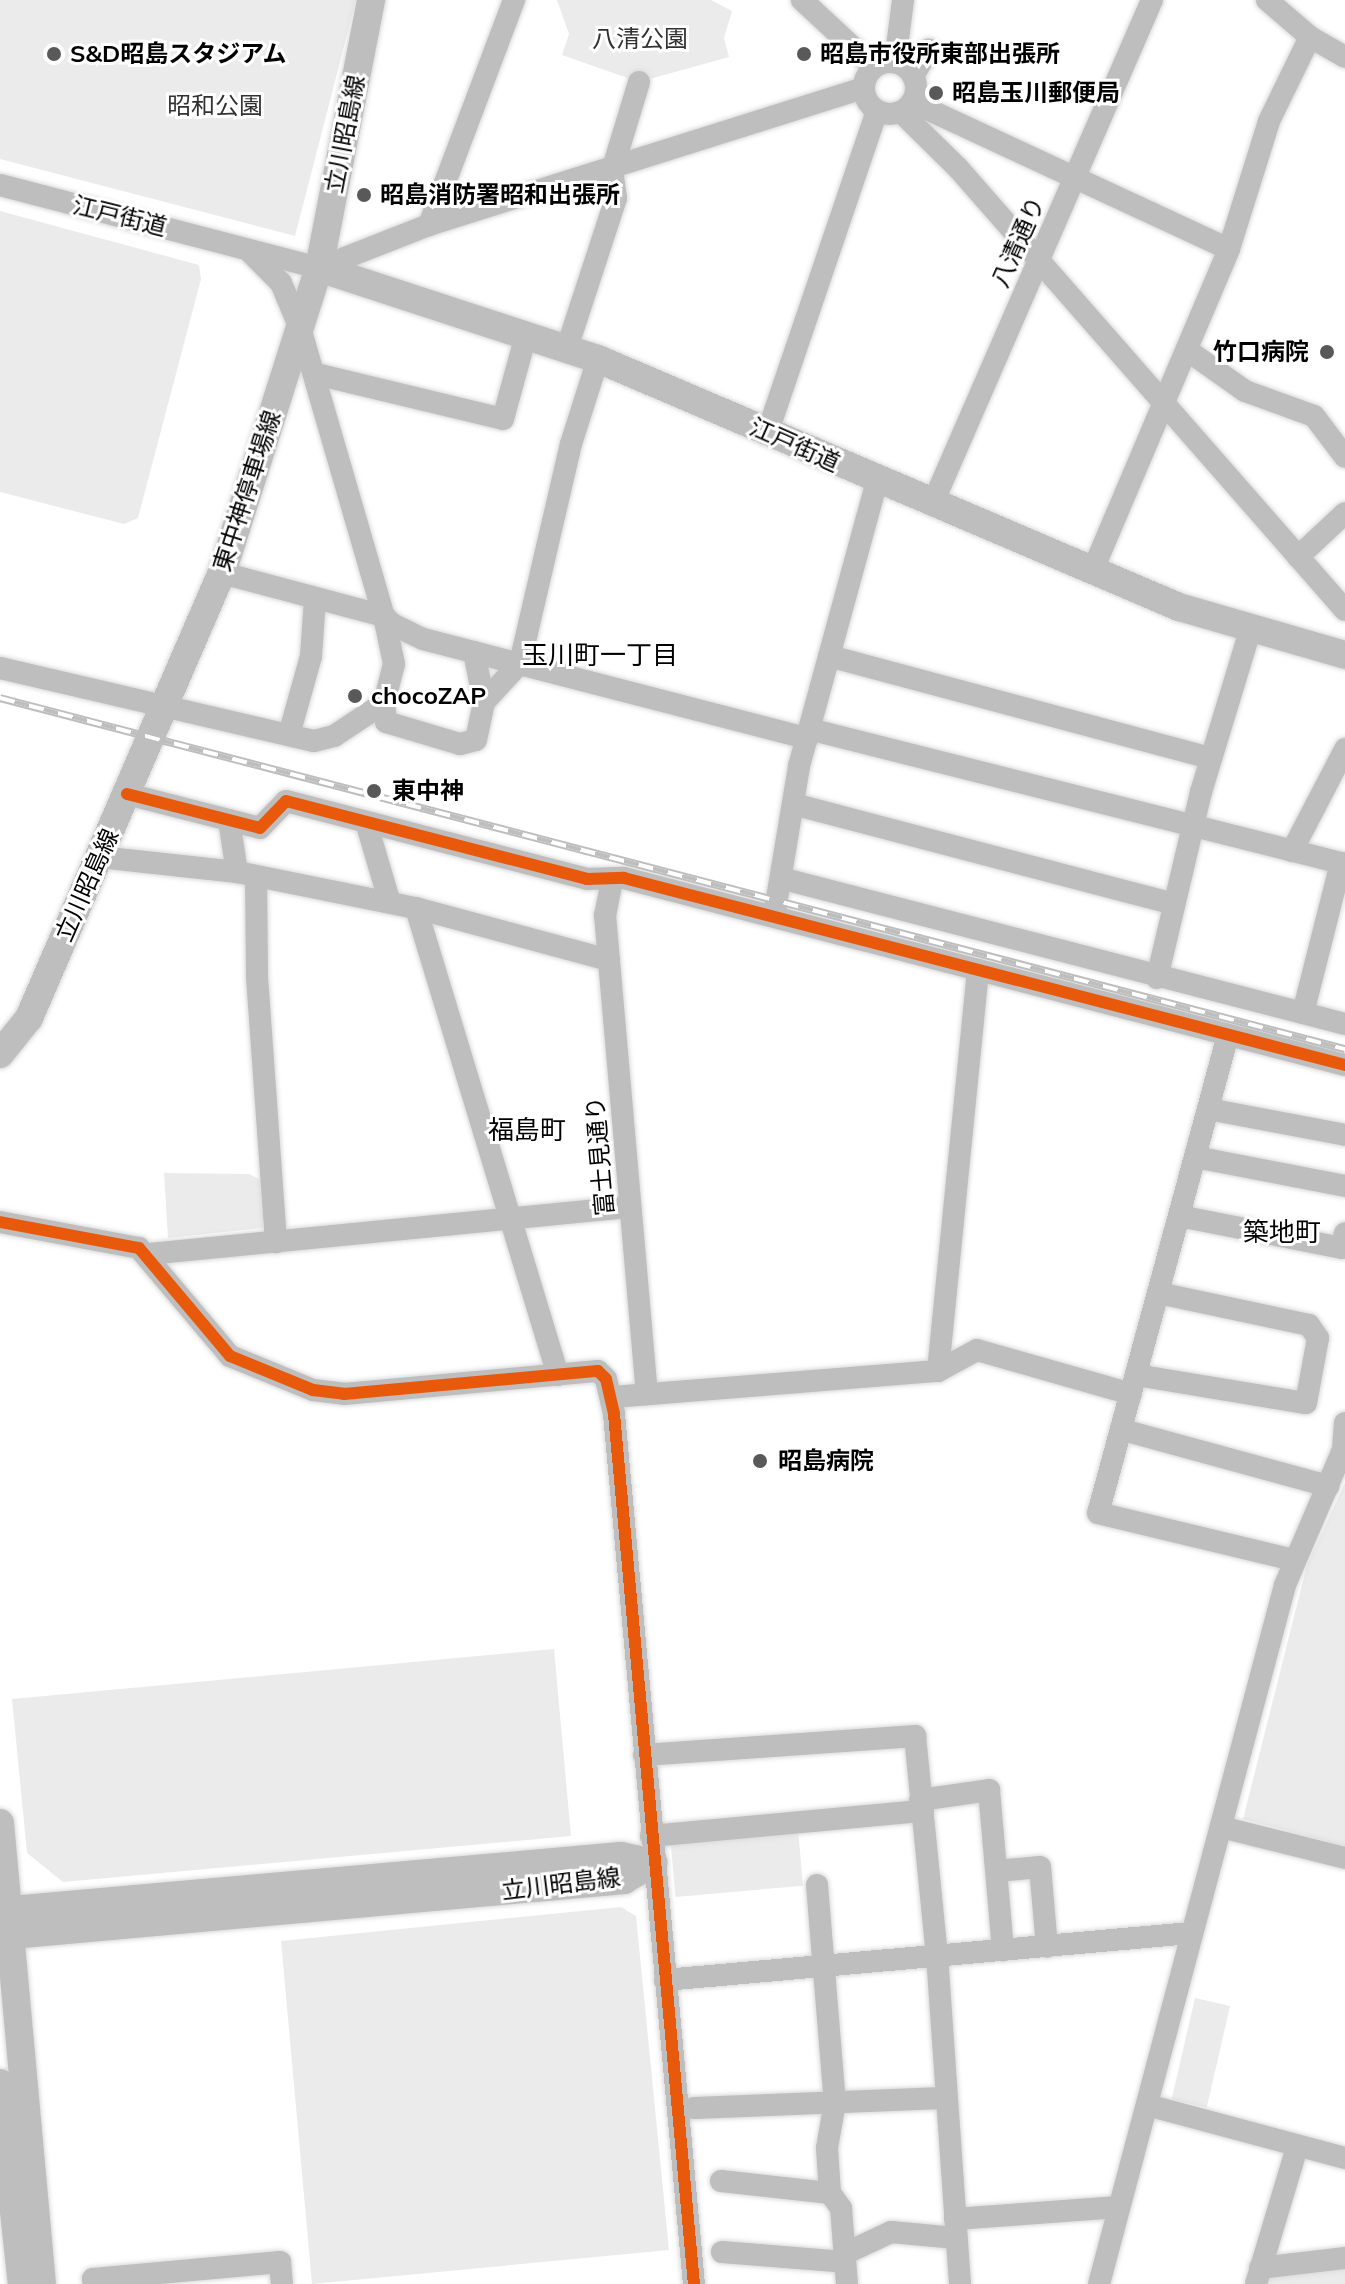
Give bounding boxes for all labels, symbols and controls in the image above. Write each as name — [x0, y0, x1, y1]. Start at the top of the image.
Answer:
park label: 八清公園 — [592, 25, 688, 53]
place label: S&D昭島スタジアム — [70, 40, 288, 68]
place label: 昭島市役所東部出張所 — [820, 40, 1060, 68]
marker: S&D昭島スタジアム — [45, 45, 63, 63]
marker: 昭島市役所東部出張所 — [795, 45, 813, 63]
street label: 立川昭島線 — [319, 72, 371, 196]
place label: 昭島玉川郵便局 — [952, 79, 1120, 107]
marker: 昭島玉川郵便局 — [927, 84, 945, 102]
park label: 昭和公園 — [167, 92, 263, 120]
place label: 昭島消防署昭和出張所 — [380, 181, 620, 209]
marker: 昭島消防署昭和出張所 — [355, 186, 373, 204]
street label: 江戸街道 — [70, 190, 170, 242]
street label: 八清通り — [985, 192, 1051, 292]
place label: 竹口病院 — [1213, 338, 1309, 366]
marker: 竹口病院 — [1316, 341, 1338, 363]
street label: 東中神停車場線 — [207, 407, 287, 575]
street label: 江戸街道 — [745, 412, 845, 478]
district label: 玉川町一丁目 — [522, 639, 678, 671]
place label: chocoZAP — [371, 682, 486, 710]
marker: chocoZAP — [346, 687, 364, 705]
place label: 東中神 — [392, 777, 464, 805]
marker: 東中神 — [363, 780, 385, 802]
street label: 立川昭島線 — [49, 824, 125, 946]
street label: 富士見通り — [580, 1095, 620, 1217]
district label: 福島町 — [488, 1114, 566, 1146]
district label: 築地町 — [1243, 1216, 1321, 1248]
place label: 昭島病院 — [778, 1447, 874, 1475]
marker: 昭島病院 — [749, 1450, 771, 1472]
street label: 立川昭島線 — [500, 1862, 622, 1906]

